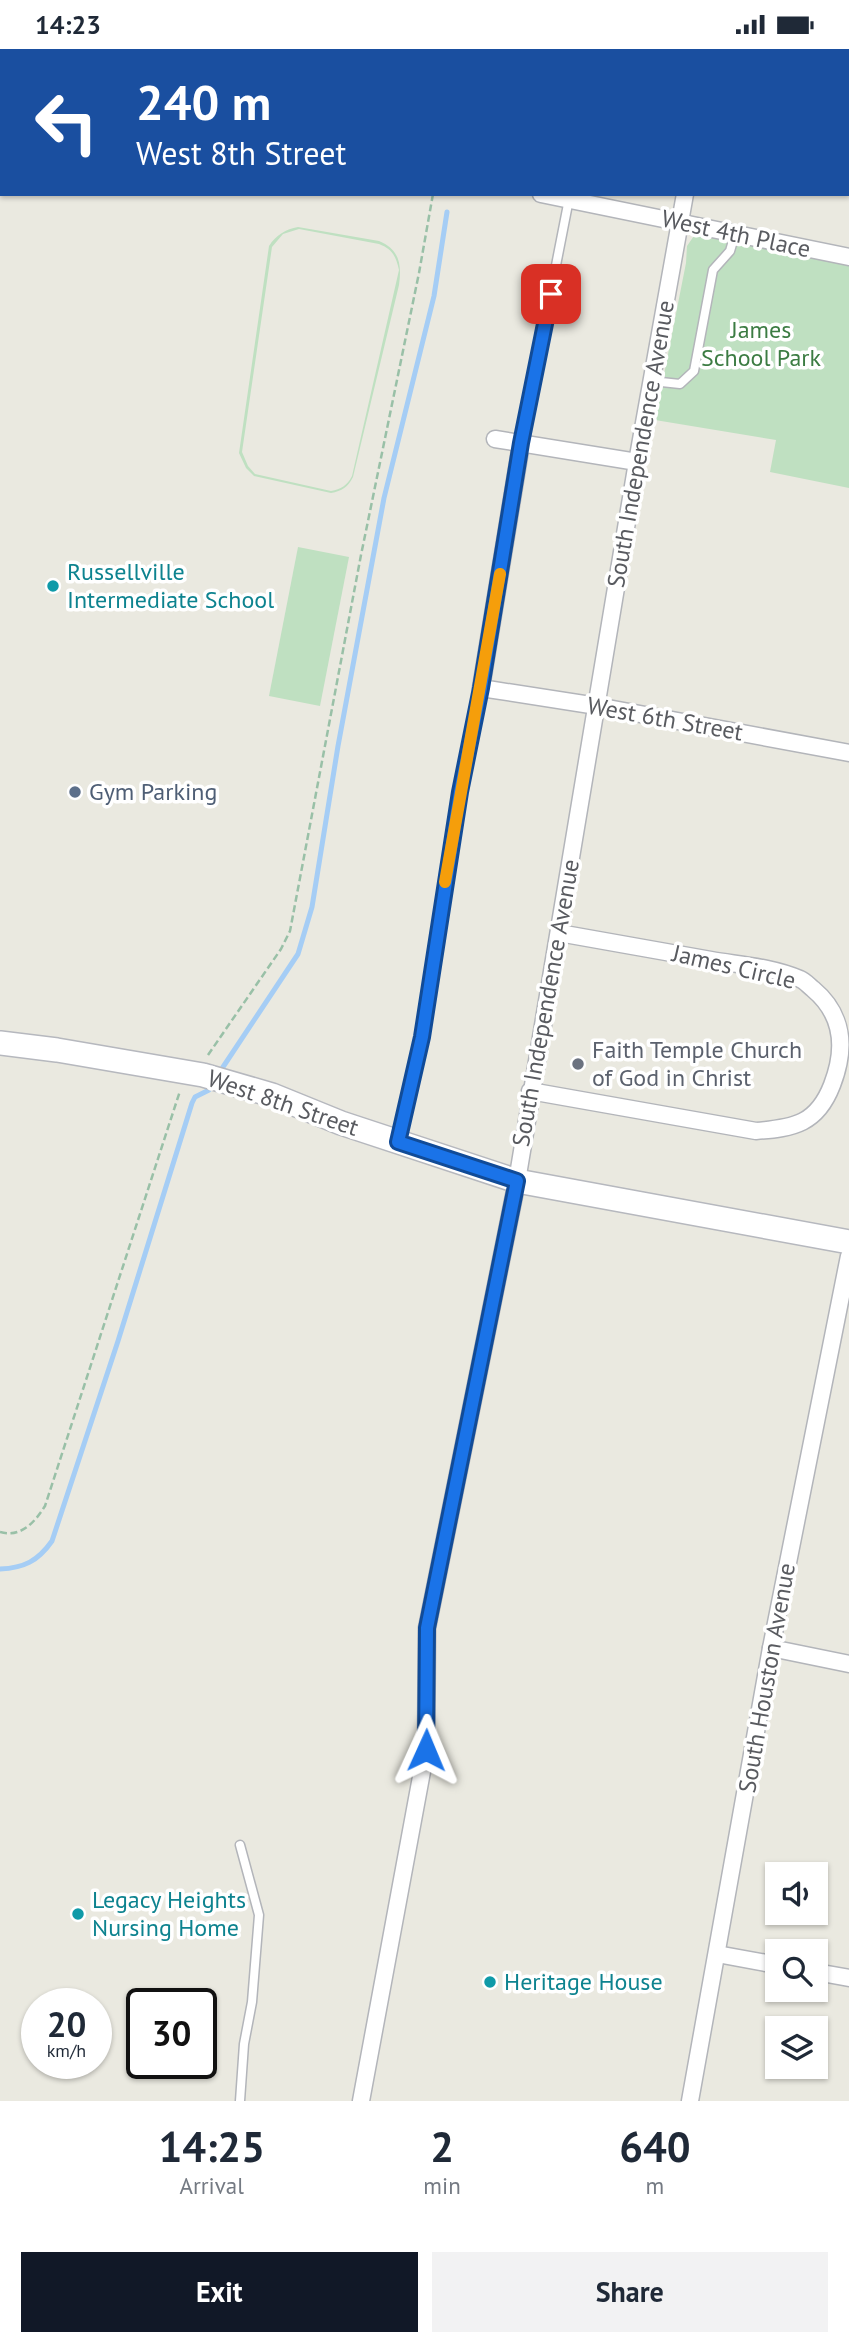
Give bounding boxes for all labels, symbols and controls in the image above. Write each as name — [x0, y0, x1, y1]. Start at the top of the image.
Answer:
text: 14:23 — [35, 8, 101, 41]
text: 240 m — [136, 70, 271, 134]
icon: left — [21, 77, 112, 168]
text: West 8th Street — [136, 132, 346, 174]
street label: West 4th Place — [659, 203, 813, 264]
pin — [521, 264, 581, 324]
icon: arrive — [532, 275, 570, 313]
street label: South Independence Avenue — [600, 298, 681, 590]
park label: James School Park — [701, 314, 821, 373]
place label: Russellville Intermediate School — [67, 556, 274, 615]
marker: Russellville Intermediate School — [45, 578, 61, 594]
street label: West 6th Street — [585, 690, 745, 747]
place label: Gym Parking — [89, 776, 217, 807]
marker: Gym Parking — [67, 784, 83, 800]
street label: South Independence Avenue — [505, 857, 586, 1149]
street label: James Circle — [669, 937, 799, 996]
place label: Faith Temple Church of God in Christ — [592, 1034, 802, 1093]
marker: Faith Temple Church of God in Christ — [570, 1056, 586, 1072]
street label: West 8th Street — [204, 1062, 363, 1143]
street label: South Houston Avenue — [731, 1561, 802, 1795]
position arrow — [389, 1713, 463, 1787]
map controls — [765, 1862, 828, 2079]
button: sound — [765, 1862, 828, 1925]
place label: Legacy Heights Nursing Home — [92, 1884, 246, 1943]
marker: Legacy Heights Nursing Home — [70, 1906, 86, 1922]
button: search — [765, 1939, 828, 2002]
place label: Heritage House — [504, 1966, 663, 1997]
marker: Heritage House — [482, 1974, 498, 1990]
speed limit sign: 30 — [126, 1988, 217, 2079]
text: 20 — [47, 2001, 86, 2047]
button: layers — [765, 2016, 828, 2079]
text: km/h — [47, 2039, 86, 2062]
text: 14:25 — [158, 2119, 265, 2174]
text: 2 — [430, 2119, 454, 2174]
text: 640 — [619, 2119, 691, 2174]
text: Arrival — [179, 2171, 244, 2200]
text: min — [423, 2171, 461, 2200]
text: m — [646, 2171, 664, 2200]
button: Exit — [21, 2252, 418, 2332]
button: Share — [432, 2252, 828, 2332]

